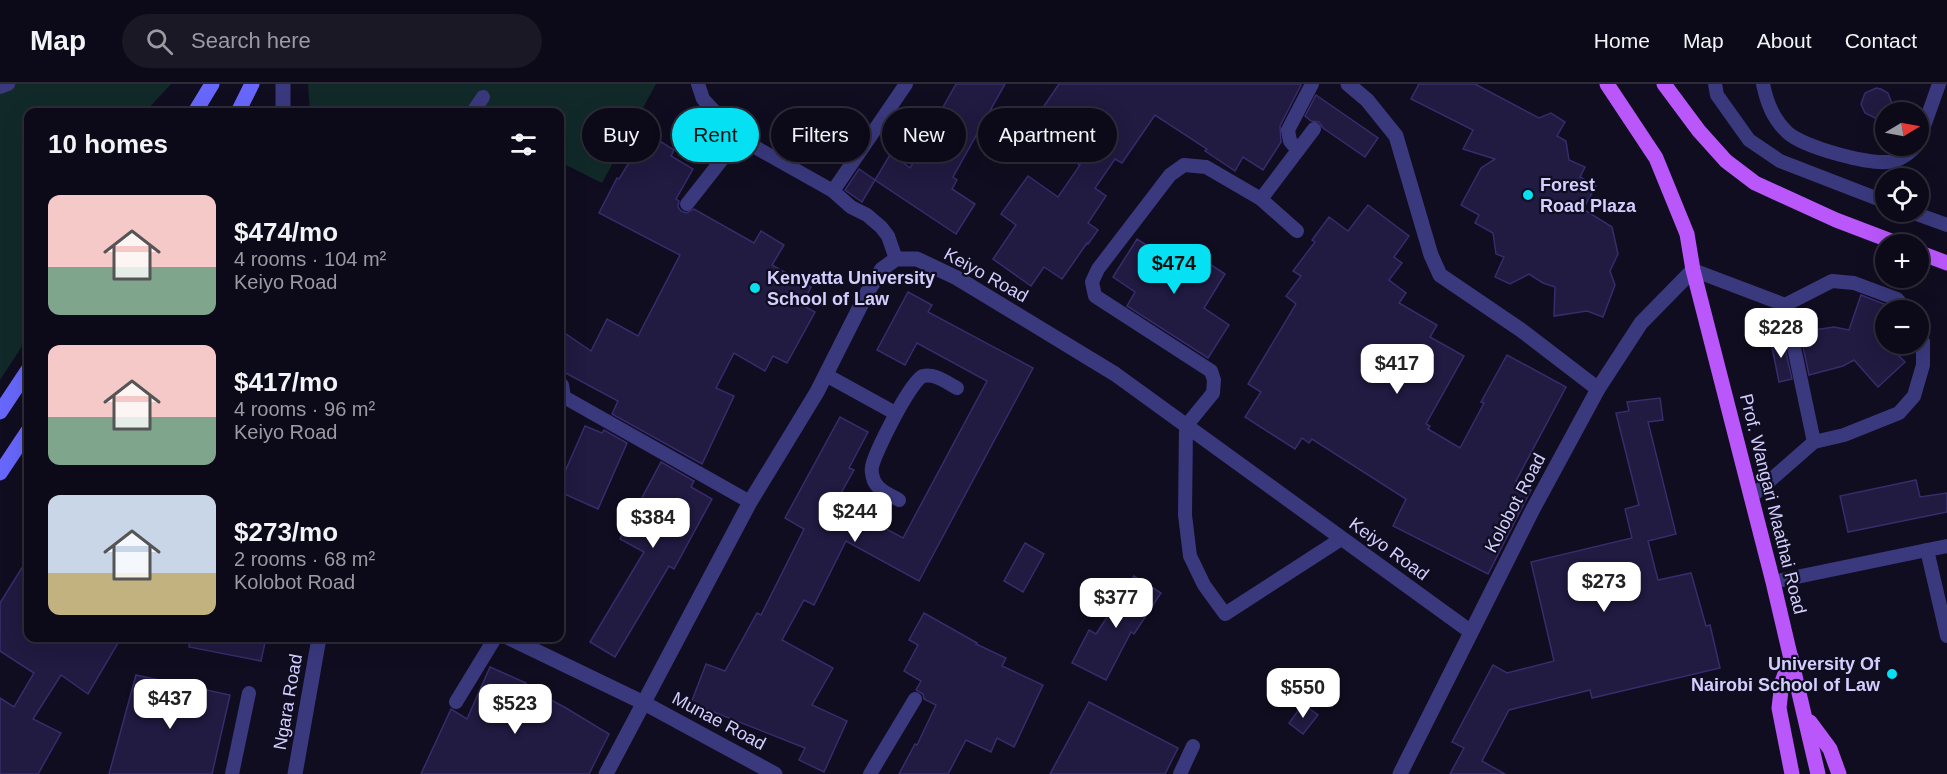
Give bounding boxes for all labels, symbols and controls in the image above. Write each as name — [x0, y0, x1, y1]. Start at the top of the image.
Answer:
search box — [122, 14, 542, 68]
text: Map — [30, 25, 86, 56]
icon: search — [143, 25, 176, 58]
text: Search here — [191, 28, 311, 53]
text: Home — [1594, 29, 1650, 52]
text: Map — [1683, 29, 1724, 52]
text: About — [1757, 29, 1812, 52]
text: Contact — [1845, 29, 1917, 52]
north arrow — [1875, 102, 1929, 156]
map controls — [1875, 102, 1929, 354]
chip: Buy — [582, 108, 660, 162]
chip: Rent — [672, 108, 759, 162]
chip: Filters — [771, 108, 870, 162]
chip: New — [882, 108, 966, 162]
chip: Apartment — [978, 108, 1117, 162]
icon: filters — [507, 128, 540, 161]
text: 10 homes — [48, 129, 168, 159]
button: locate — [1875, 168, 1929, 222]
place label: Forest Road Plaza — [1540, 175, 1637, 216]
marker: Forest Road Plaza — [1521, 188, 1535, 202]
text: $474/mo — [234, 217, 338, 247]
icon: home — [96, 219, 168, 291]
button: + — [1875, 234, 1929, 288]
street label: Keiyo Road — [940, 244, 1032, 306]
pin: $474 — [1138, 244, 1210, 295]
text: 4 rooms · 104 m² — [234, 248, 386, 270]
text: $474 — [1152, 252, 1196, 274]
place label: Kenyatta University School of Law — [767, 268, 935, 309]
text: Keiyo Road — [234, 271, 337, 293]
marker: Kenyatta University School of Law — [748, 281, 762, 295]
button: − — [1875, 300, 1929, 354]
pin: $228 — [1745, 308, 1817, 359]
text: $228 — [1759, 316, 1803, 338]
pin: $417 — [1361, 344, 1433, 395]
text: $417 — [1375, 352, 1419, 374]
text: $417/mo — [234, 367, 338, 397]
icon: home — [96, 369, 168, 441]
street label: Prof. Wangari Maathai Road — [1736, 392, 1810, 616]
text: 4 rooms · 96 m² — [234, 398, 375, 420]
text: Keiyo Road — [234, 421, 337, 443]
street label: Kolobot Road — [1481, 450, 1549, 556]
pin: $244 — [819, 492, 891, 543]
pin: $384 — [617, 498, 689, 549]
text: $244 — [833, 500, 877, 522]
text: $384 — [631, 506, 675, 528]
street label: Keiyo Road — [1345, 514, 1433, 584]
text: $273/mo — [234, 517, 338, 547]
icon: home — [96, 519, 168, 591]
text: 2 rooms · 68 m² — [234, 548, 375, 570]
pin: $273 — [1568, 562, 1640, 613]
text: $273 — [1582, 570, 1626, 592]
text: Kolobot Road — [234, 571, 355, 593]
pin: $377 — [1080, 578, 1152, 629]
text: $377 — [1094, 586, 1138, 608]
street label: Ngara Road — [270, 652, 306, 752]
place label: University Of Nairobi School of Law — [1691, 654, 1881, 695]
marker: University Of Nairobi School of Law — [1885, 667, 1899, 681]
pin: $550 — [1267, 668, 1339, 719]
text: $550 — [1281, 676, 1325, 698]
pin: $437 — [134, 679, 206, 730]
pin: $523 — [479, 684, 551, 735]
text: $437 — [148, 687, 192, 709]
street label: Munae Road — [669, 688, 769, 754]
text: $523 — [493, 692, 537, 714]

